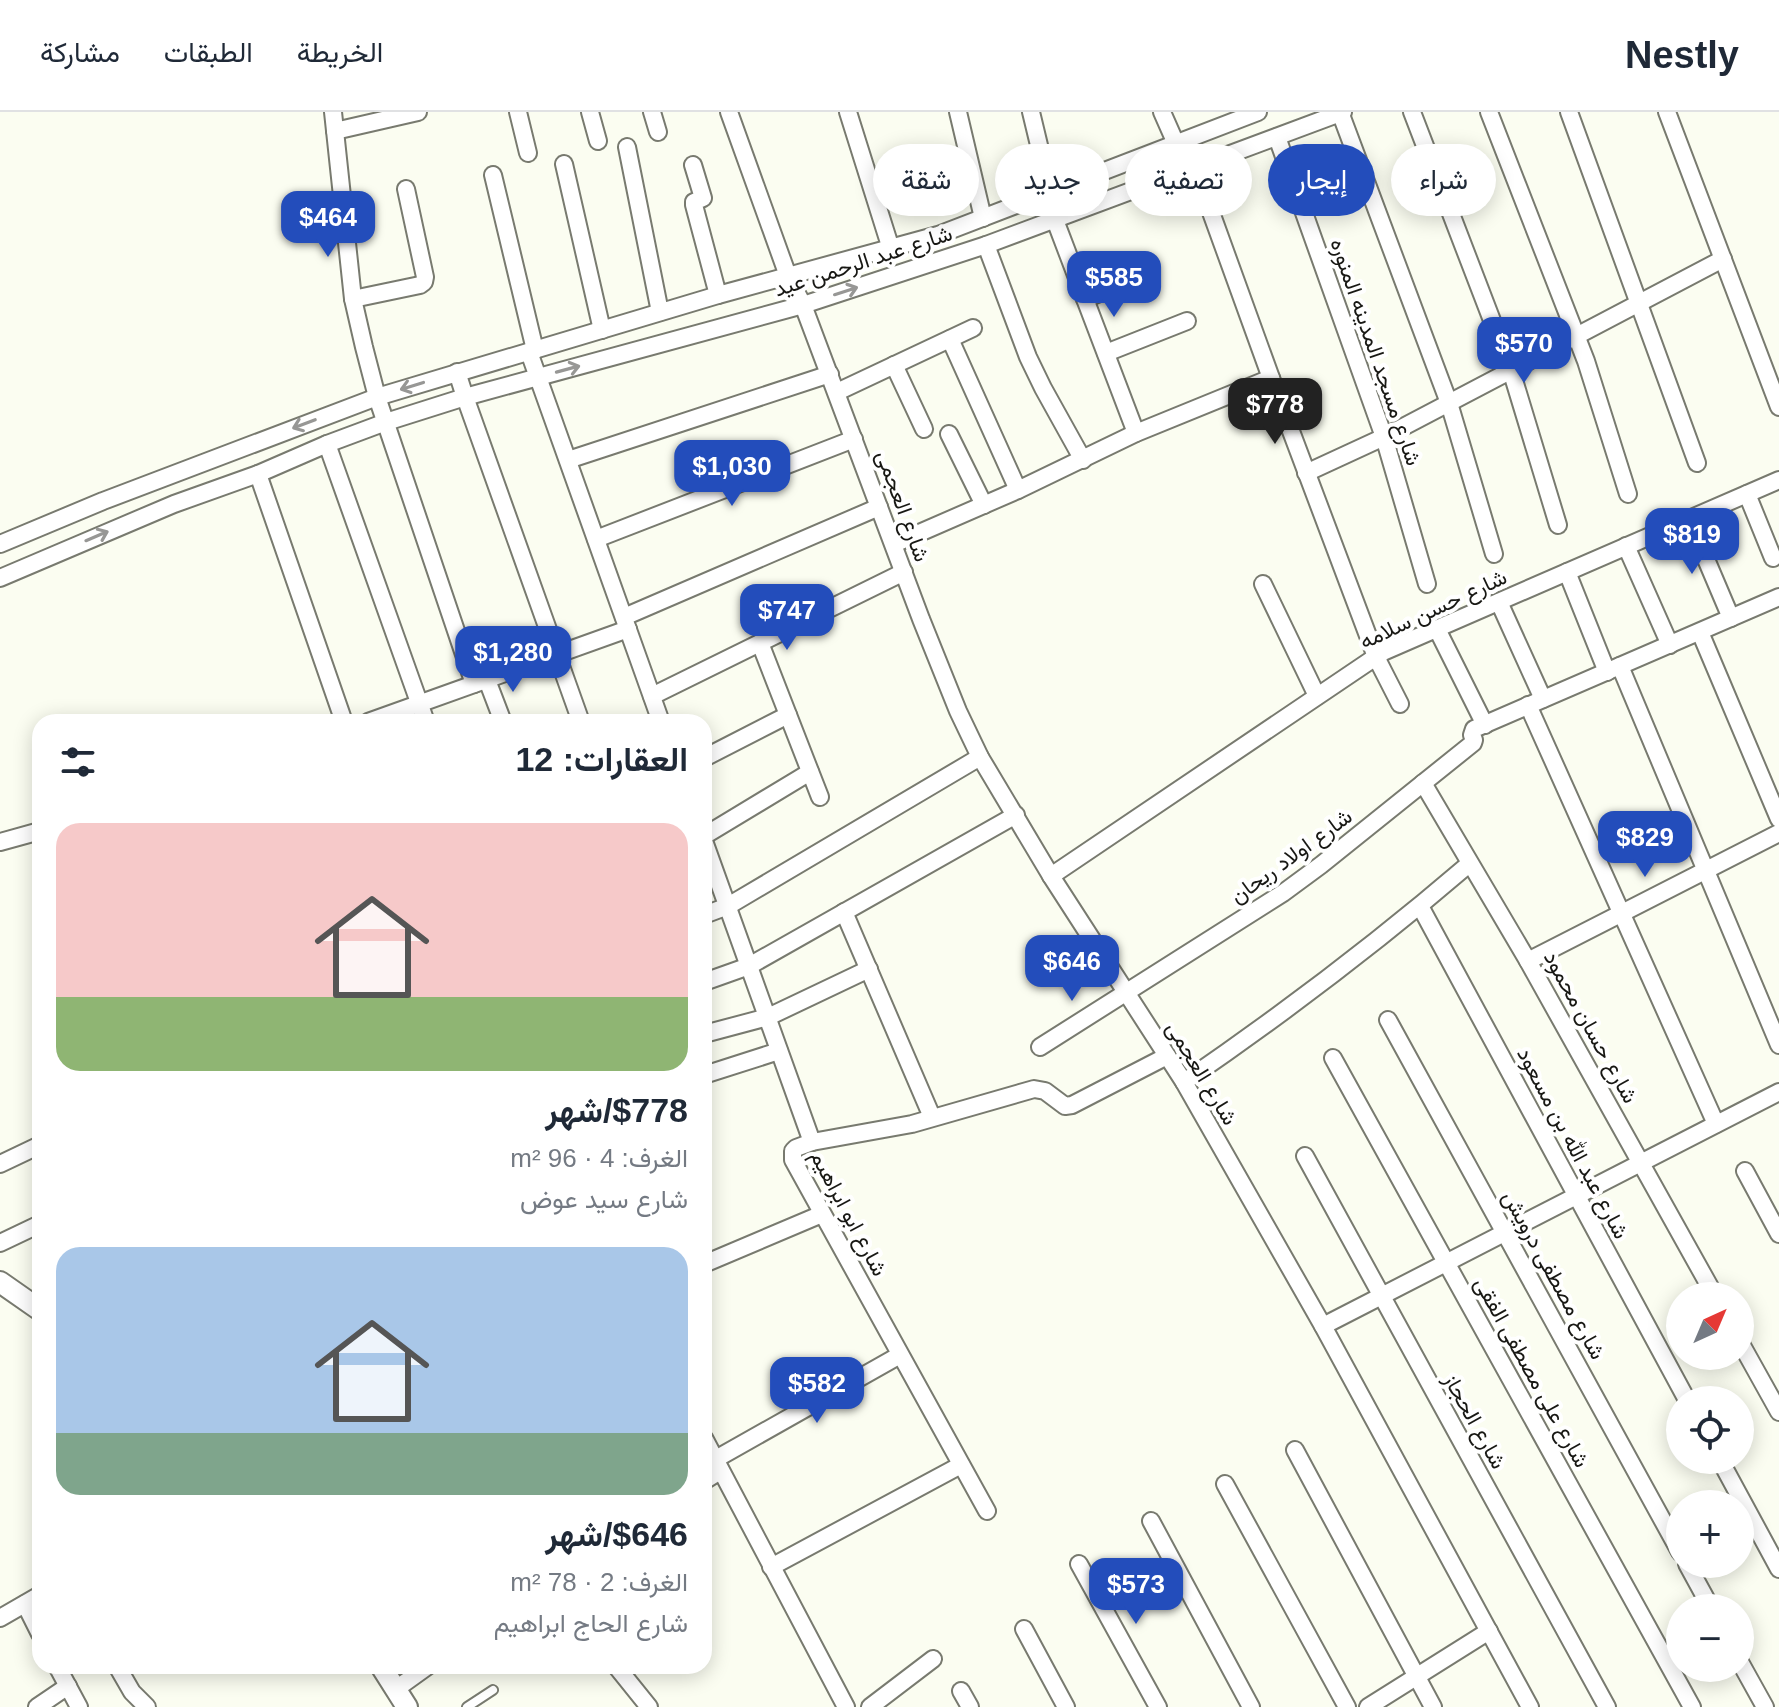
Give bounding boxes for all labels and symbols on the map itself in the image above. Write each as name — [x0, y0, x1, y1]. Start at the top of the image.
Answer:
pin: $464 — [281, 191, 375, 259]
street label: شارع عبد الرحمن عيد — [771, 220, 956, 304]
street label: شارع مسجد المدينه المنوره — [1323, 235, 1427, 469]
pin: $585 — [1067, 251, 1161, 319]
one-way arrow — [832, 283, 858, 298]
pin: $570 — [1477, 317, 1571, 385]
one-way arrow — [555, 360, 581, 375]
pin: $778 — [1228, 378, 1322, 446]
one-way arrow — [400, 379, 425, 394]
one-way arrow — [292, 418, 317, 432]
pin: $1,030 — [667, 440, 797, 508]
street label: شارع العجمى — [869, 447, 935, 566]
pin: $819 — [1645, 508, 1739, 576]
one-way arrow — [84, 527, 109, 542]
street label: شارع حسن سلامه — [1355, 564, 1511, 656]
pin: $747 — [740, 584, 834, 652]
pin: $1,280 — [448, 626, 578, 694]
street label: شارع اولاد ريحان — [1225, 803, 1358, 910]
pin: $829 — [1598, 811, 1692, 879]
pin: $646 — [1025, 935, 1119, 1003]
street label: شارع حسان محمود — [1537, 947, 1643, 1108]
street label: شارع العجمى — [1160, 1017, 1243, 1130]
street label: شارع عبد الله بن مسعود — [1510, 1043, 1635, 1244]
street label: شارع ابو ابراهيم — [804, 1146, 893, 1281]
street label: شارع مصطفى درويش — [1496, 1186, 1611, 1365]
street label: شارع على مصطفى الفقى — [1468, 1273, 1595, 1472]
north arrow — [1666, 1282, 1754, 1370]
pin: $582 — [770, 1357, 864, 1425]
street label: شارع الحجاز — [1436, 1368, 1511, 1474]
pin: $573 — [1089, 1558, 1183, 1626]

